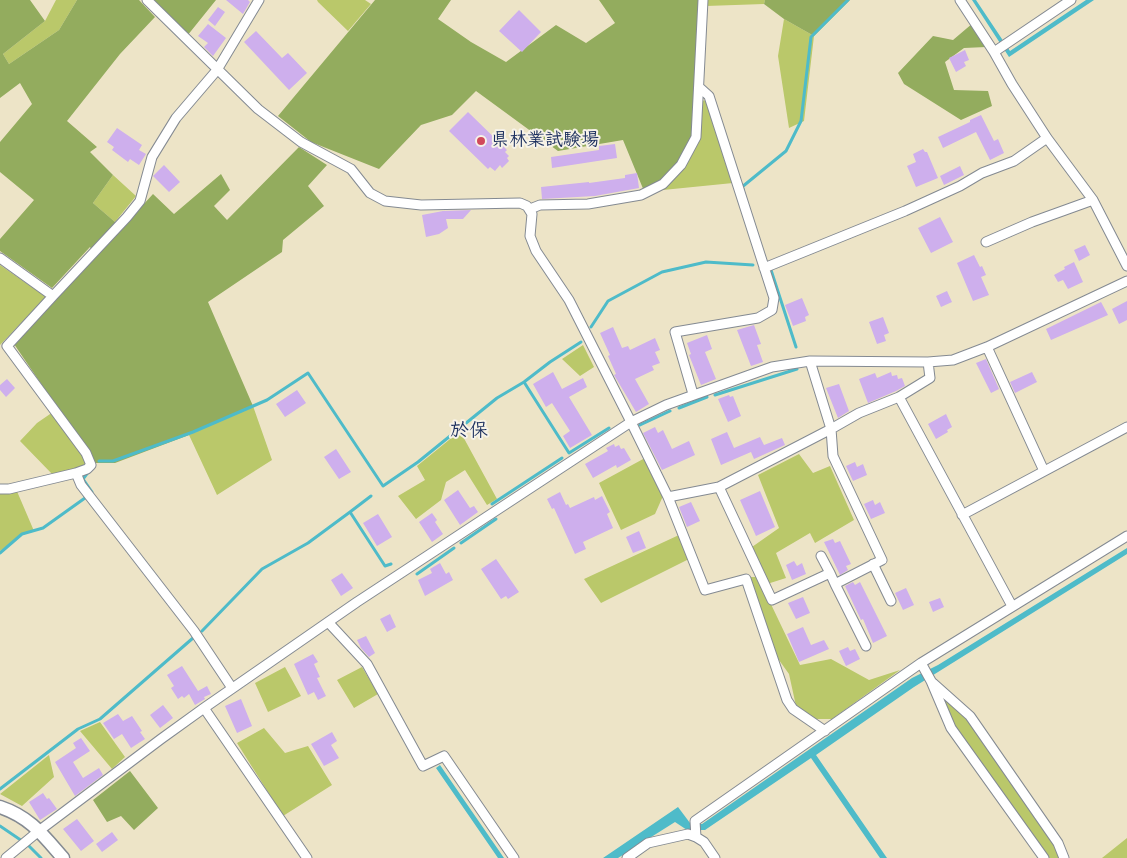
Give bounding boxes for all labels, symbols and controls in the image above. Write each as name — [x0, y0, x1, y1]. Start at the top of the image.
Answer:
place label: 県林業試験場 — [491, 130, 599, 152]
marker: 県林業試験場 — [475, 135, 487, 147]
district label: 於保 — [450, 421, 488, 443]

